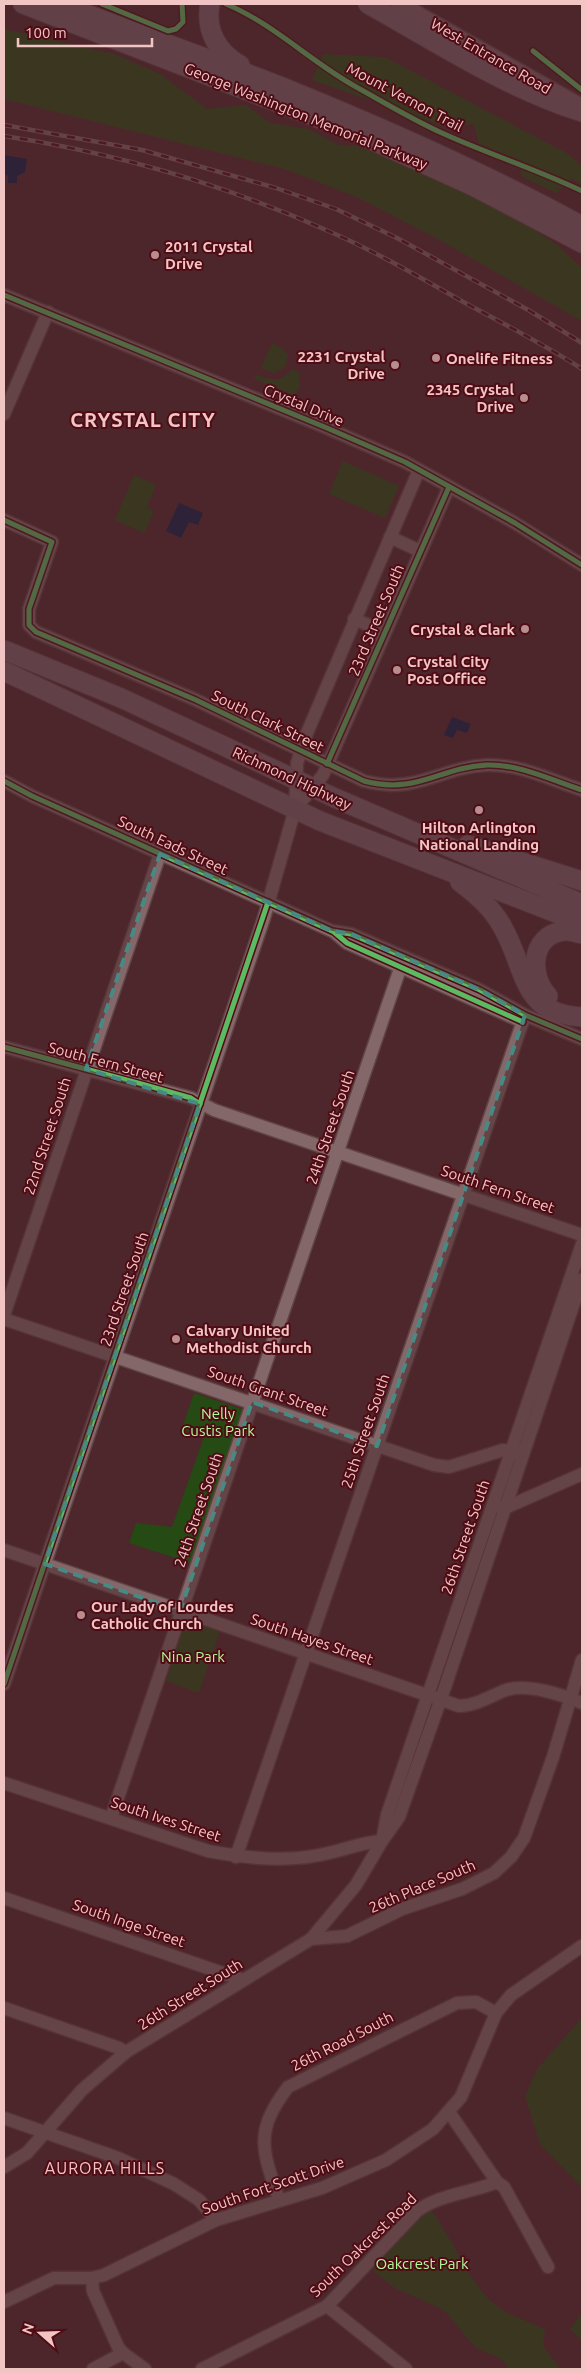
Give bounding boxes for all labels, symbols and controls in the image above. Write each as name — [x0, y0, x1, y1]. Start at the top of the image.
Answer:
scale bar — [18, 15, 151, 47]
street label: West Entrance Road — [428, 15, 554, 97]
text: 100 m — [25, 24, 67, 41]
street label: George Washington Memorial Parkway — [182, 59, 430, 173]
street label: Mount Vernon Trail — [344, 59, 466, 135]
place label: 2011 Crystal Drive — [165, 238, 253, 272]
marker: 2011 Crystal Drive — [149, 249, 161, 261]
place label: 2231 Crystal Drive — [297, 348, 385, 382]
place label: Onelife Fitness — [446, 350, 553, 367]
marker: Onelife Fitness — [430, 352, 442, 364]
marker: 2231 Crystal Drive — [389, 359, 401, 371]
street label: Crystal Drive — [261, 380, 347, 430]
place label: 2345 Crystal Drive — [426, 381, 514, 415]
marker: 2345 Crystal Drive — [518, 392, 530, 404]
district label: CRYSTAL CITY — [70, 408, 216, 431]
street label: 23rd Street South — [345, 562, 407, 678]
place label: Crystal & Clark — [410, 621, 516, 638]
marker: Crystal & Clark — [519, 623, 531, 635]
place label: Crystal City Post Office — [407, 653, 489, 687]
marker: Crystal City Post Office — [391, 664, 403, 676]
street label: South Clark Street — [209, 686, 327, 756]
street label: Richmond Highway — [230, 743, 354, 813]
marker: Hilton Arlington National Landing — [473, 804, 485, 816]
street label: South Eads Street — [115, 812, 231, 878]
place label: Hilton Arlington National Landing — [419, 819, 539, 853]
street label: South Fern Street — [46, 1038, 166, 1086]
street label: 24th Street South — [302, 1068, 358, 1186]
street label: 22nd Street South — [20, 1075, 74, 1197]
street label: South Fern Street — [439, 1162, 557, 1216]
street label: 23rd Street South — [96, 1230, 152, 1348]
place label: Calvary United Methodist Church — [186, 1322, 312, 1356]
marker: Calvary United Methodist Church — [170, 1333, 182, 1345]
street label: South Grant Street — [206, 1362, 331, 1420]
street label: 25th Street South — [337, 1372, 393, 1490]
park label: Nelly Custis Park — [181, 1405, 255, 1439]
street label: 24th Street South — [170, 1451, 226, 1569]
street label: 26th Street South — [437, 1478, 493, 1596]
place label: Our Lady of Lourdes Catholic Church — [91, 1598, 234, 1632]
marker: Our Lady of Lourdes Catholic Church — [75, 1609, 87, 1621]
street label: South Hayes Street — [248, 1610, 376, 1668]
park label: Nina Park — [161, 1648, 225, 1665]
street label: South Ives Street — [109, 1793, 223, 1845]
street label: 26th Place South — [366, 1856, 478, 1916]
street label: South Inge Street — [71, 1896, 188, 1950]
street label: 26th Street South — [135, 1955, 245, 2033]
street label: 26th Road South — [288, 2008, 396, 2074]
street label: South Fort Scott Drive — [200, 2153, 346, 2217]
district label: AURORA HILLS — [45, 2159, 165, 2177]
street label: South Oakcrest Road — [306, 2190, 420, 2300]
park label: Oakcrest Park — [375, 2255, 469, 2272]
north arrow — [15, 2308, 65, 2358]
text: N — [18, 2321, 37, 2336]

